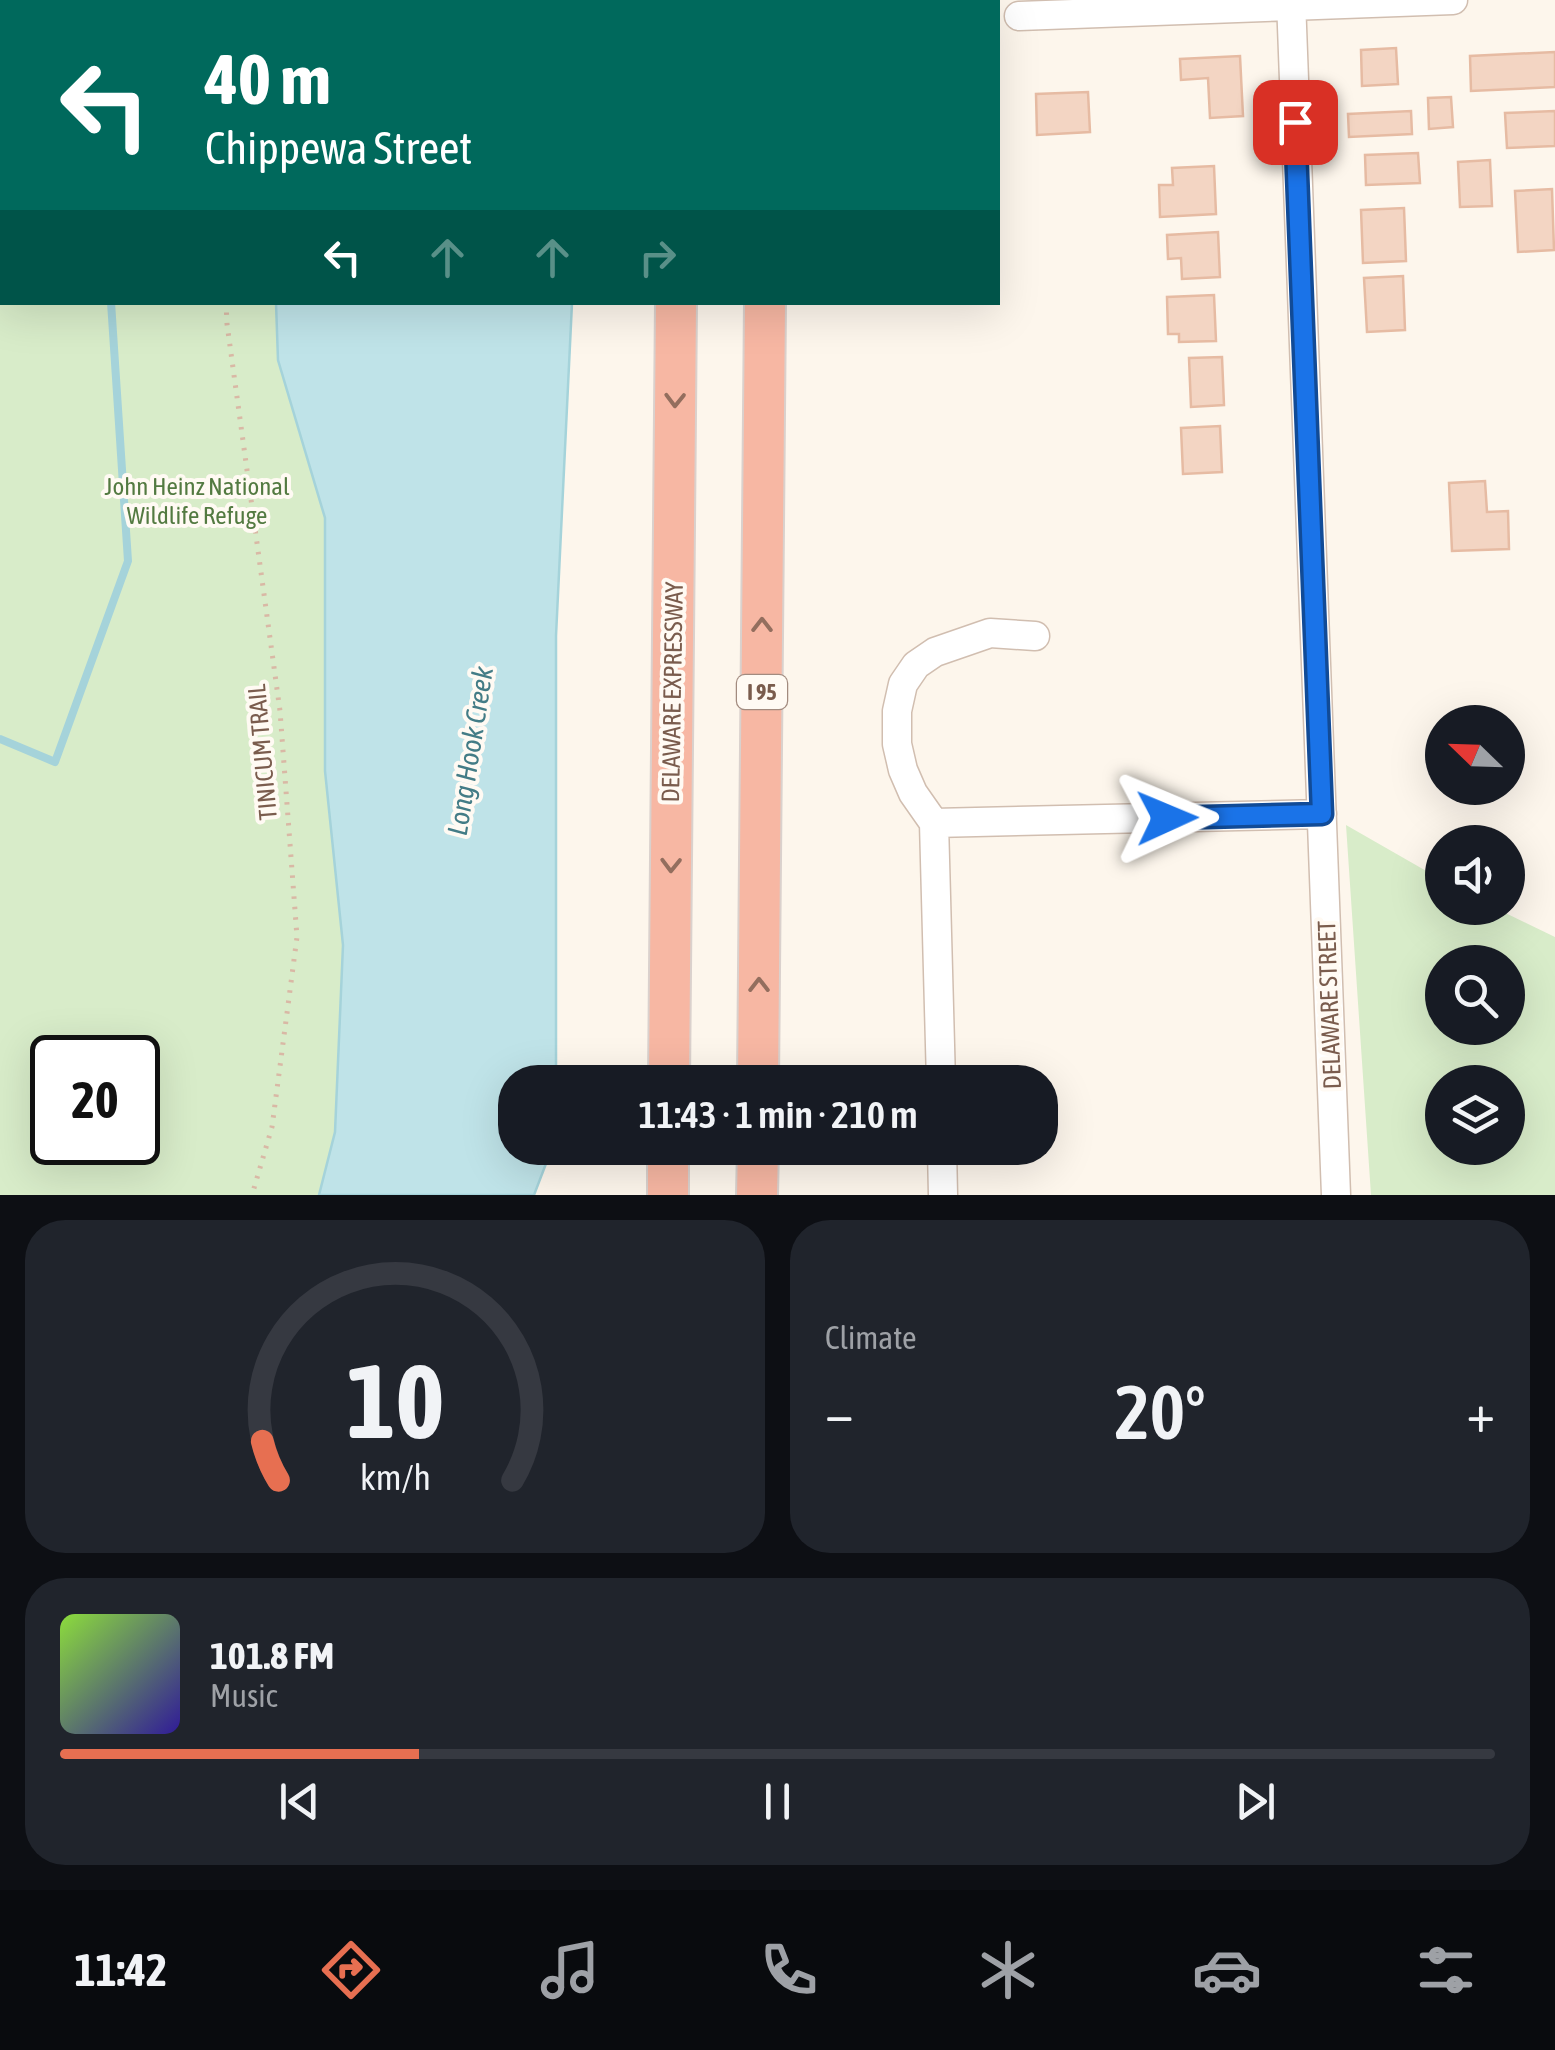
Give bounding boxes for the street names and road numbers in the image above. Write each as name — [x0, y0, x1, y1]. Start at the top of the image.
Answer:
street label: DELAWARE EXPRESSWAY — [656, 581, 688, 803]
road number: I 95 — [737, 675, 787, 709]
street label: TINICUM TRAIL — [242, 683, 282, 821]
street label: DELAWARE STREET — [1312, 920, 1346, 1090]

